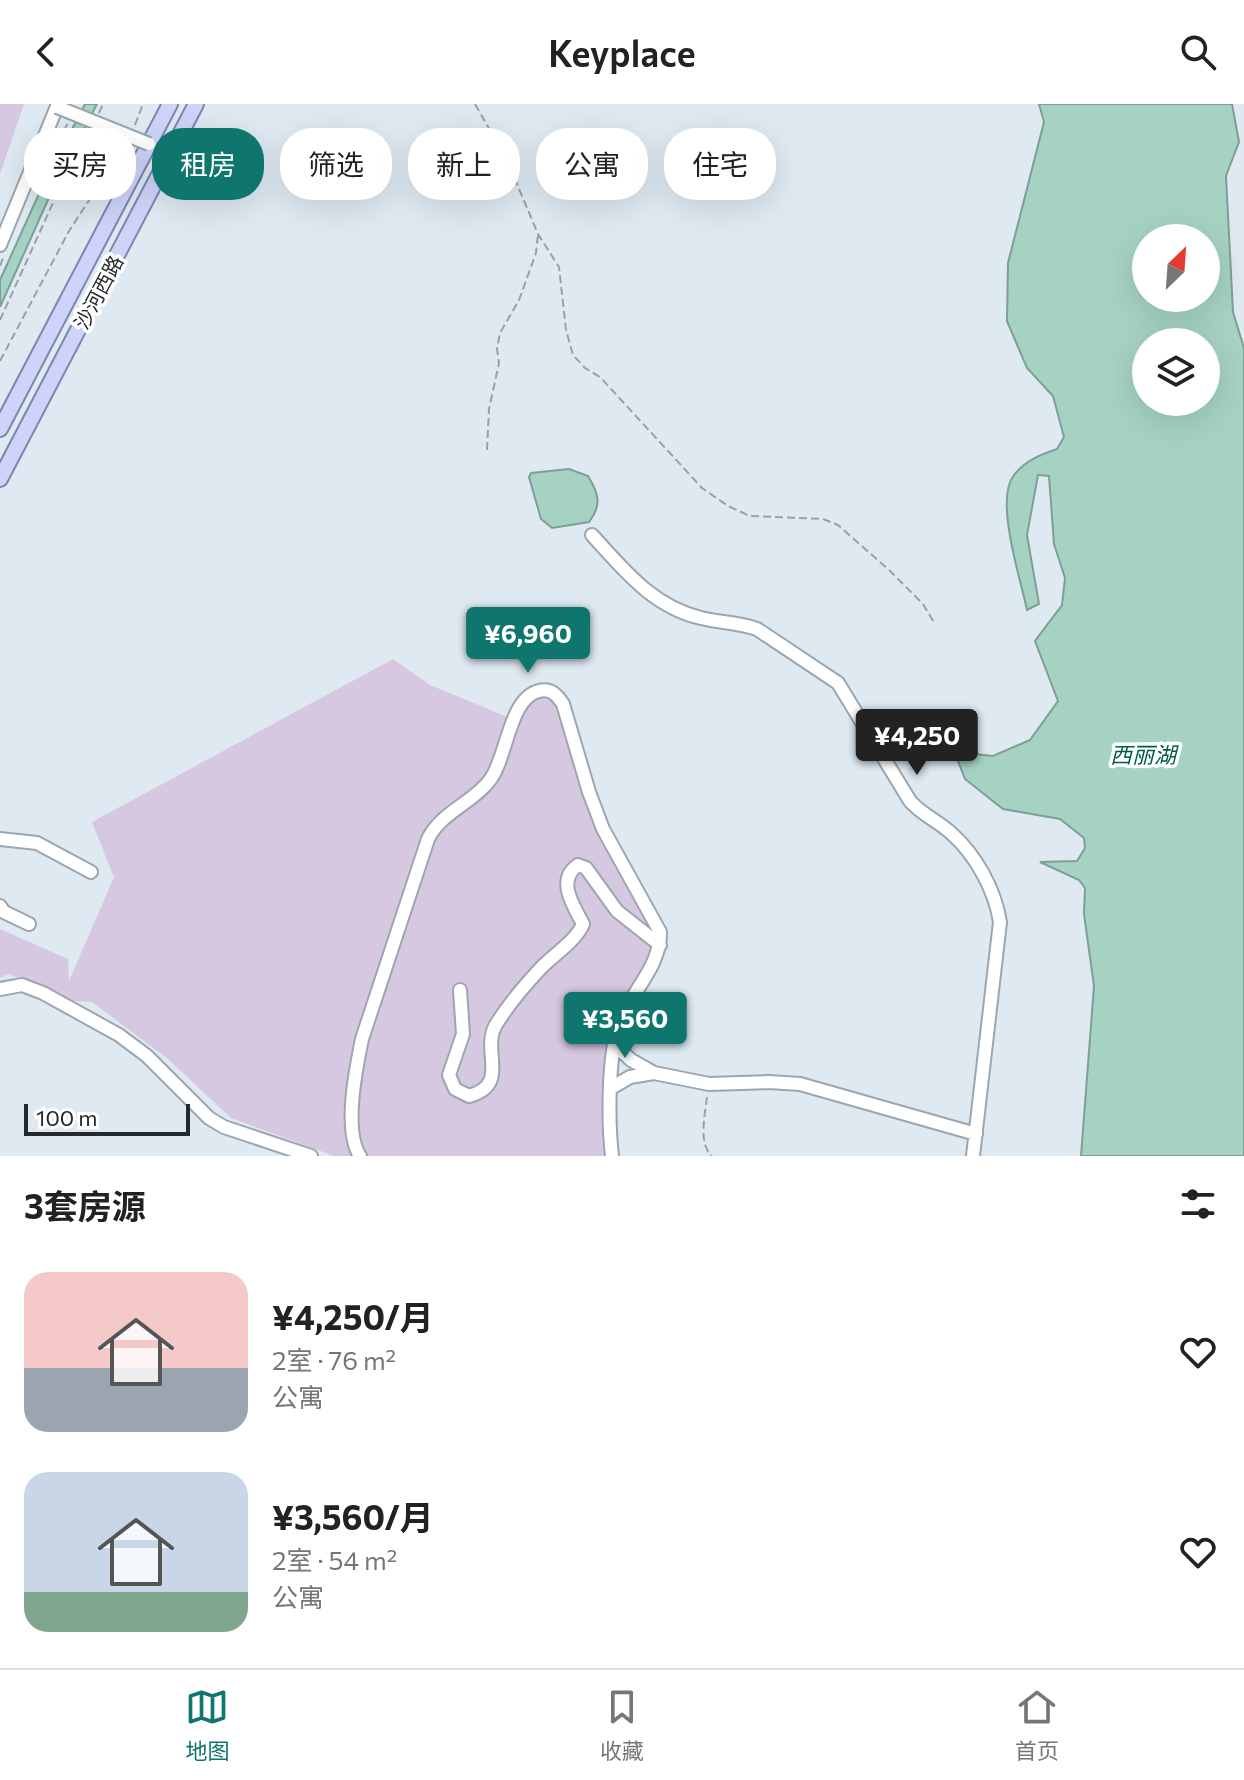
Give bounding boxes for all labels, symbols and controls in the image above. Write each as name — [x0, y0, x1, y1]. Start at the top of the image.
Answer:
icon: back — [24, 30, 68, 74]
text: Keyplace — [548, 30, 696, 74]
icon: search — [1176, 30, 1220, 74]
chip: 买房 — [24, 128, 136, 200]
chip: 租房 — [152, 128, 264, 200]
chip: 筛选 — [280, 128, 392, 200]
chip: 新上 — [408, 128, 520, 200]
chip: 公寓 — [536, 128, 648, 200]
chip: 住宅 — [664, 128, 776, 200]
north arrow — [1132, 224, 1220, 312]
map controls — [1132, 224, 1220, 416]
street label: 沙河西路 — [69, 251, 127, 333]
button: layers — [1132, 328, 1220, 416]
pin: ¥6,960 — [463, 607, 593, 675]
text: ¥6,960 — [484, 617, 572, 648]
pin: ¥4,250 — [852, 709, 982, 777]
text: ¥4,250 — [874, 719, 960, 750]
water label: 西丽湖 — [1110, 741, 1179, 768]
pin: ¥3,560 — [560, 992, 690, 1060]
text: ¥3,560 — [582, 1002, 668, 1033]
scale bar — [24, 1100, 190, 1136]
text: 100 m — [36, 1104, 98, 1131]
icon: filters — [1176, 1182, 1220, 1226]
text: 3套房源 — [24, 1184, 146, 1226]
text: ¥4,250/月 — [272, 1295, 434, 1337]
icon: home — [88, 1304, 184, 1400]
icon: heart — [1176, 1330, 1220, 1374]
text: 2室 · 76 m² — [272, 1344, 396, 1375]
text: 公寓 — [272, 1381, 324, 1412]
text: ¥3,560/月 — [272, 1495, 434, 1537]
icon: home — [88, 1504, 184, 1600]
icon: heart — [1176, 1530, 1220, 1574]
text: 2室 · 54 m² — [272, 1544, 397, 1575]
text: 公寓 — [272, 1581, 324, 1612]
tab: 地图 — [185, 1685, 229, 1765]
tab: 收藏 — [600, 1685, 644, 1765]
tab: 首页 — [1015, 1685, 1059, 1765]

